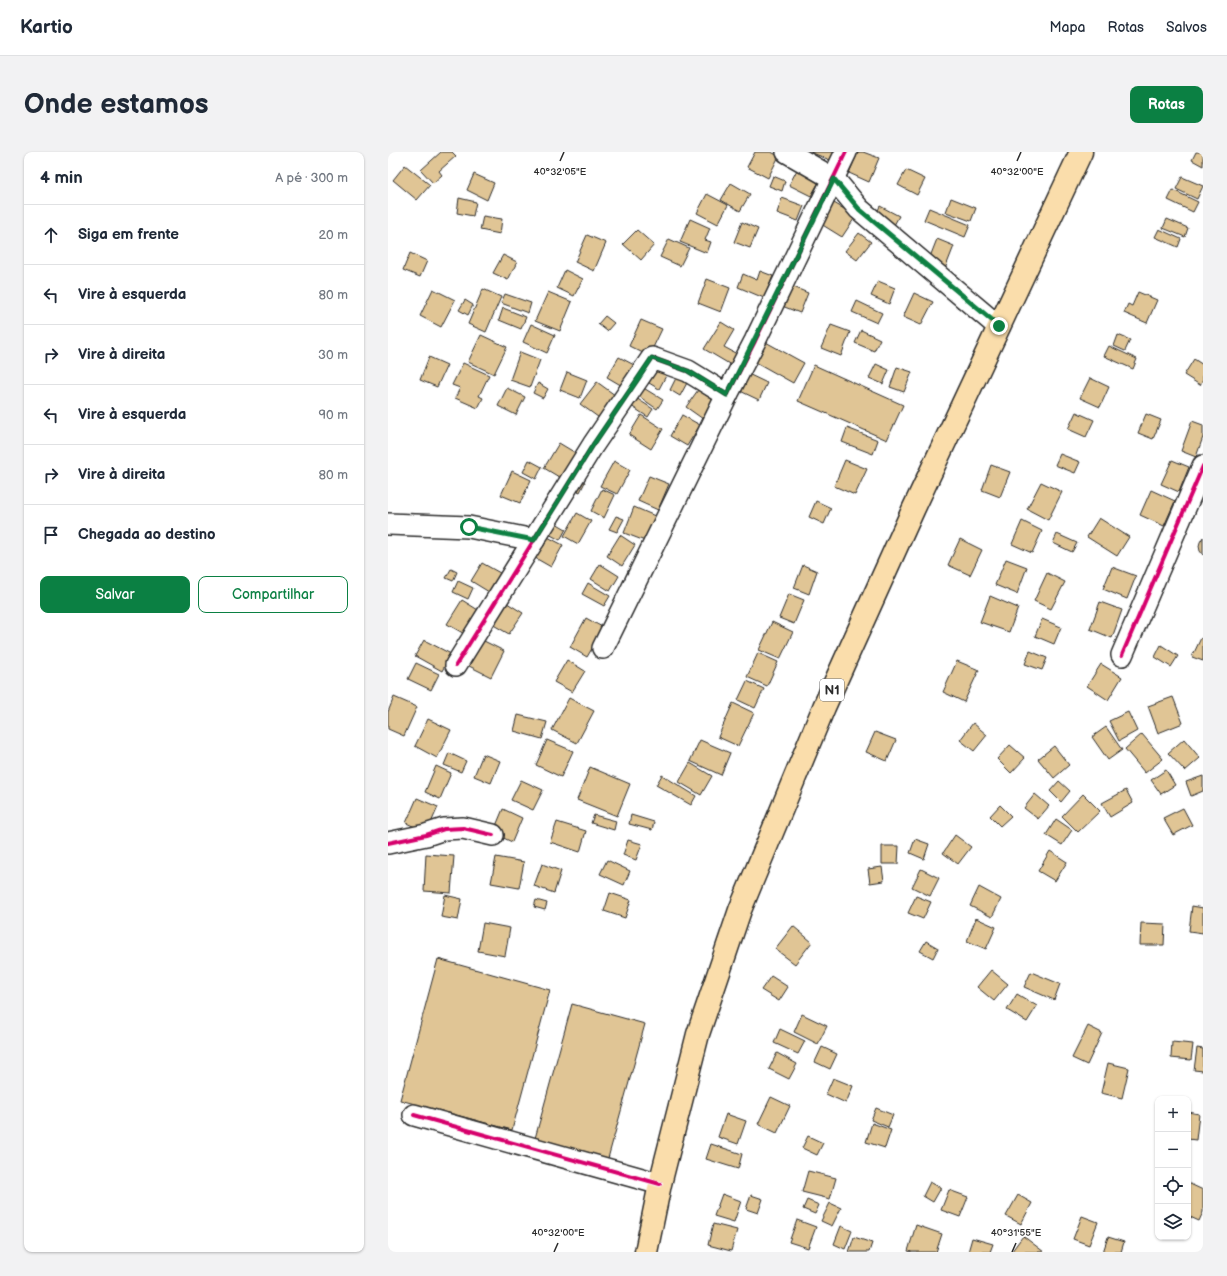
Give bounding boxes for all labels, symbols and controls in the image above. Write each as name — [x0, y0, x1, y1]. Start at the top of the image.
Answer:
text: Kartio — [20, 16, 73, 39]
text: Mapa — [1049, 19, 1086, 36]
text: Rotas — [1108, 19, 1144, 36]
text: Salvos — [1166, 19, 1207, 36]
button: Rotas — [1130, 86, 1203, 123]
text: Onde estamos — [24, 88, 209, 121]
text: 40°32'05"E — [534, 166, 587, 178]
text: 40°32'00"E — [991, 166, 1044, 178]
text: 4 min — [40, 168, 83, 188]
text: A pé · 300 m — [275, 170, 348, 186]
icon: ahead — [40, 224, 62, 246]
text: Siga em frente — [78, 225, 179, 244]
text: 20 m — [318, 227, 348, 243]
icon: left — [40, 284, 62, 306]
text: Vire à esquerda — [78, 285, 186, 304]
text: 80 m — [319, 287, 348, 303]
route end — [990, 317, 1008, 335]
icon: right — [40, 344, 62, 366]
text: Vire à direita — [78, 345, 165, 364]
text: 30 m — [318, 347, 348, 363]
icon: left — [40, 404, 62, 426]
text: Vire à esquerda — [78, 405, 186, 424]
text: 90 m — [319, 407, 348, 423]
icon: right — [40, 464, 62, 486]
text: Vire à direita — [78, 465, 165, 484]
text: 80 m — [319, 467, 348, 483]
route start — [460, 518, 478, 536]
icon: arrive — [40, 524, 62, 546]
text: Chegada ao destino — [78, 525, 216, 544]
button: Salvar — [40, 576, 190, 613]
button: Compartilhar — [198, 576, 348, 613]
road number: N1 — [820, 679, 844, 701]
map controls — [1155, 1096, 1191, 1240]
button: + — [1155, 1096, 1191, 1132]
button: − — [1155, 1132, 1191, 1168]
button: locate — [1155, 1168, 1191, 1204]
button: layers — [1155, 1204, 1191, 1240]
text: 40°32'00"E — [532, 1227, 585, 1239]
text: 40°31'55"E — [991, 1227, 1042, 1239]

